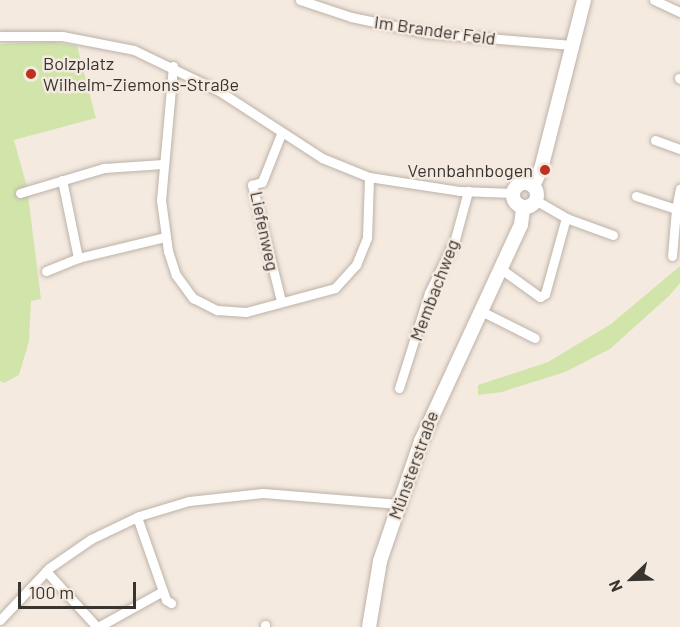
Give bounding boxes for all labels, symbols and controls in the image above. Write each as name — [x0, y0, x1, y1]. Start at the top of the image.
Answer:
street label: Im Brander Feld — [373, 11, 497, 49]
place label: Bolzplatz Wilhelm-Ziemons-Straße — [43, 53, 239, 96]
marker: Bolzplatz Wilhelm-Ziemons-Straße — [24, 67, 38, 81]
place label: Vennbahnbogen — [407, 159, 533, 181]
marker: Vennbahnbogen — [538, 163, 552, 177]
street label: Liefenweg — [246, 189, 284, 273]
street label: Membachweg — [405, 236, 463, 344]
street label: Münsterstraße — [383, 408, 443, 522]
north arrow — [602, 549, 662, 609]
scale bar — [21, 570, 140, 608]
text: N — [604, 578, 626, 595]
text: 100 m — [29, 581, 74, 603]

